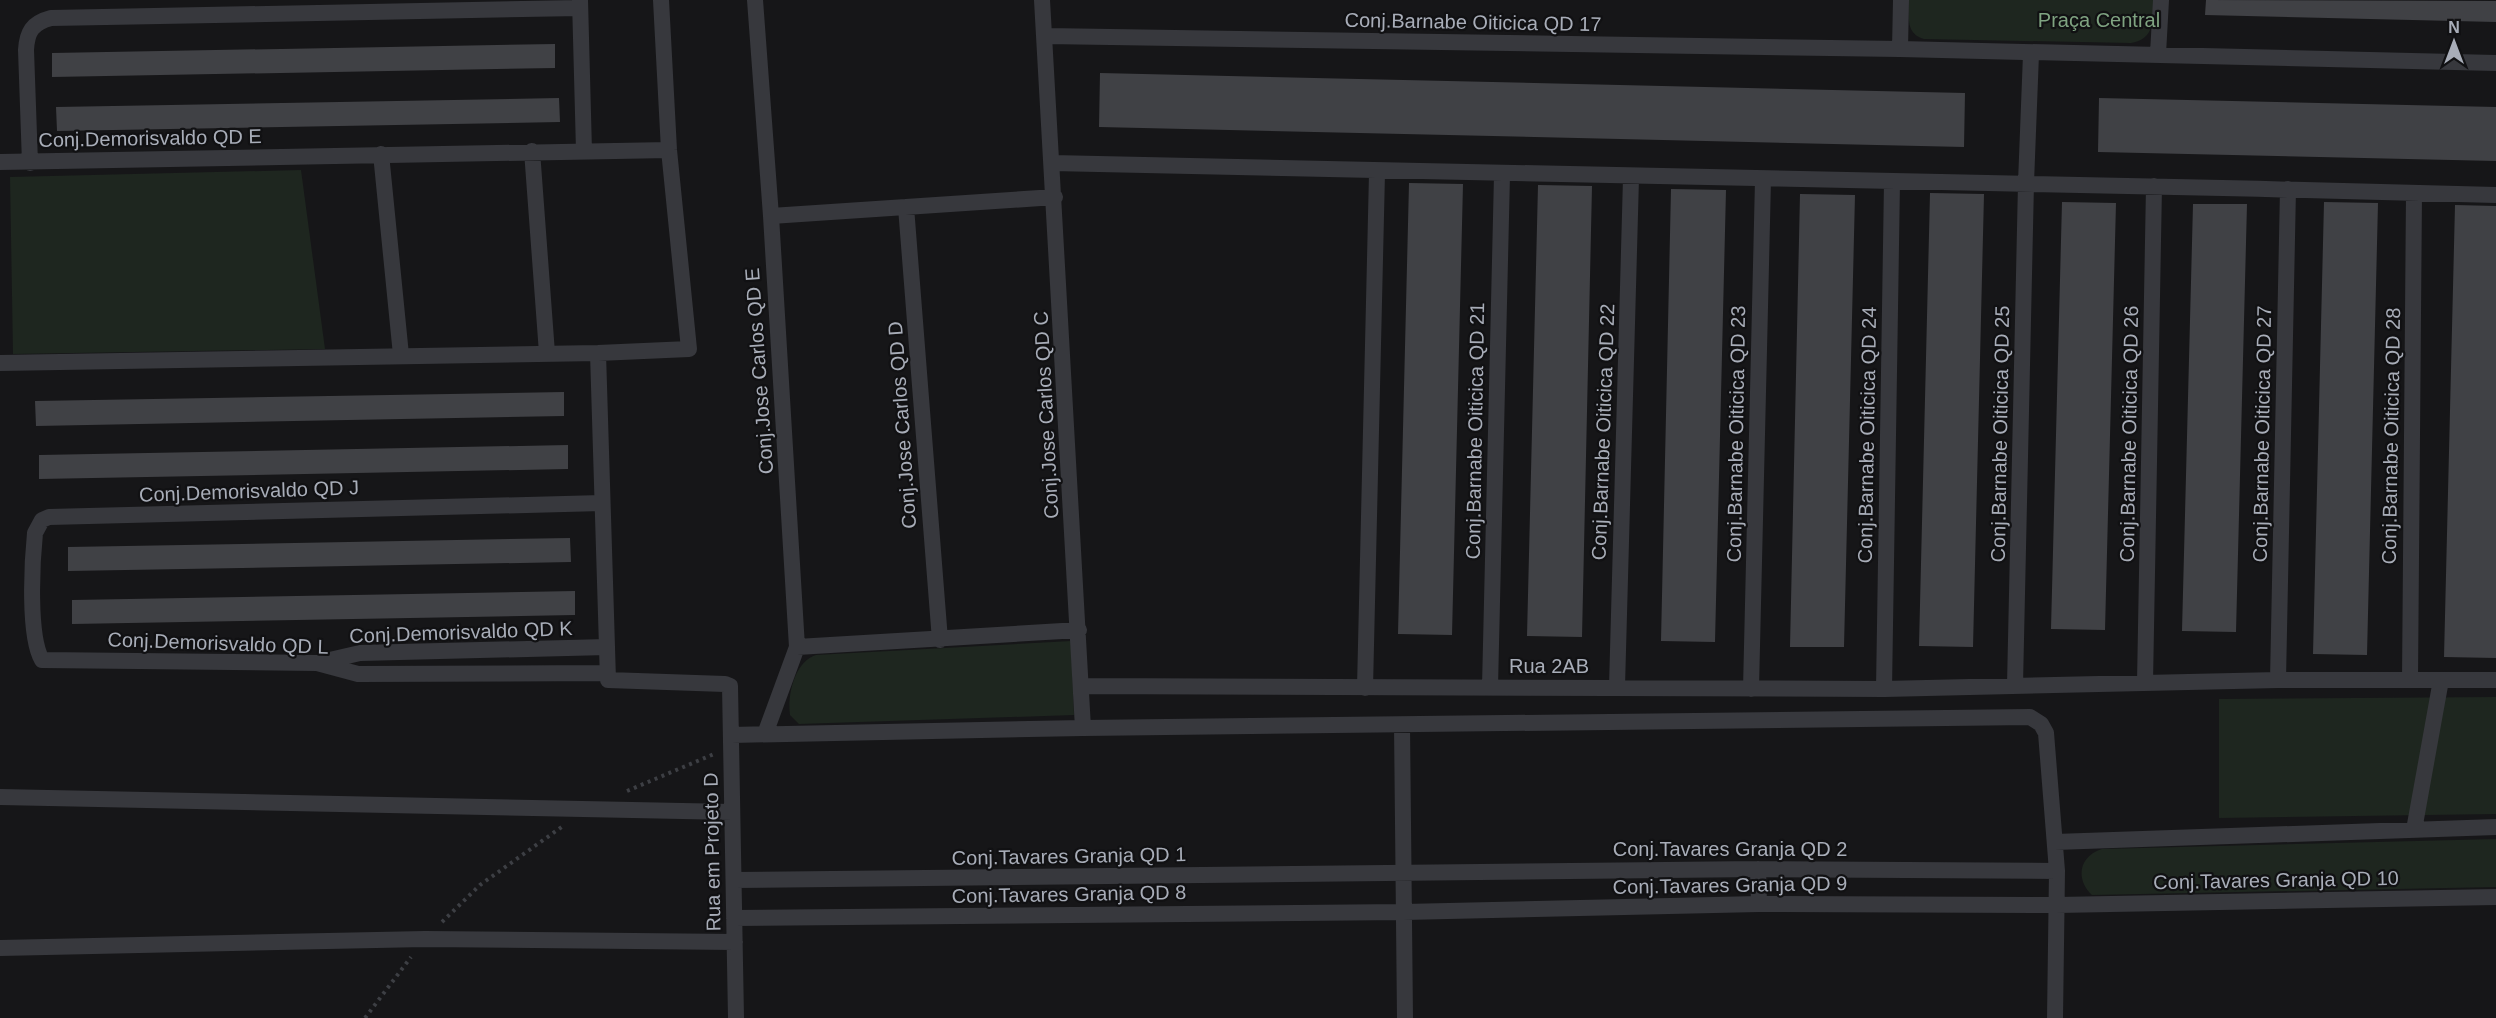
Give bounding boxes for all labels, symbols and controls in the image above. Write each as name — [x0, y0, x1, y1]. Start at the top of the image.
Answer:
street label: Conj.Barnabe Oiticica QD 17 — [1344, 9, 1602, 35]
park label: Praça Central — [2038, 9, 2160, 31]
north arrow — [2424, 12, 2484, 72]
text: N — [2448, 19, 2460, 36]
street label: Conj.Demorisvaldo QD E — [38, 125, 262, 151]
street label: Conj.Jose Carlos QD E — [741, 267, 777, 475]
street label: Conj.Barnabe Oiticica QD 21 — [1462, 302, 1488, 560]
street label: Conj.Barnabe Oiticica QD 22 — [1588, 303, 1618, 561]
street label: Conj.Barnabe Oiticica QD 23 — [1723, 305, 1749, 563]
street label: Conj.Barnabe Oiticica QD 25 — [1987, 305, 2013, 563]
street label: Conj.Barnabe Oiticica QD 26 — [2116, 305, 2142, 563]
street label: Conj.Barnabe Oiticica QD 27 — [2249, 305, 2275, 563]
street label: Conj.Barnabe Oiticica QD 24 — [1854, 306, 1880, 564]
street label: Conj.Barnabe Oiticica QD 28 — [2378, 307, 2404, 565]
street label: Conj.Jose Carlos QD C — [1030, 311, 1062, 519]
street label: Conj.Jose Carlos QD D — [884, 321, 920, 529]
street label: Conj.Demorisvaldo QD J — [139, 476, 359, 506]
street label: Conj.Demorisvaldo QD K — [349, 617, 574, 647]
street label: Conj.Demorisvaldo QD L — [107, 628, 329, 658]
street label: Rua 2AB — [1509, 655, 1589, 677]
street label: Rua em Projeto D — [700, 772, 724, 932]
street label: Conj.Tavares Granja QD 2 — [1613, 838, 1847, 860]
street label: Conj.Tavares Granja QD 1 — [952, 843, 1186, 869]
street label: Conj.Tavares Granja QD 10 — [2153, 867, 2399, 893]
street label: Conj.Tavares Granja QD 9 — [1613, 872, 1847, 898]
street label: Conj.Tavares Granja QD 8 — [952, 881, 1186, 907]

